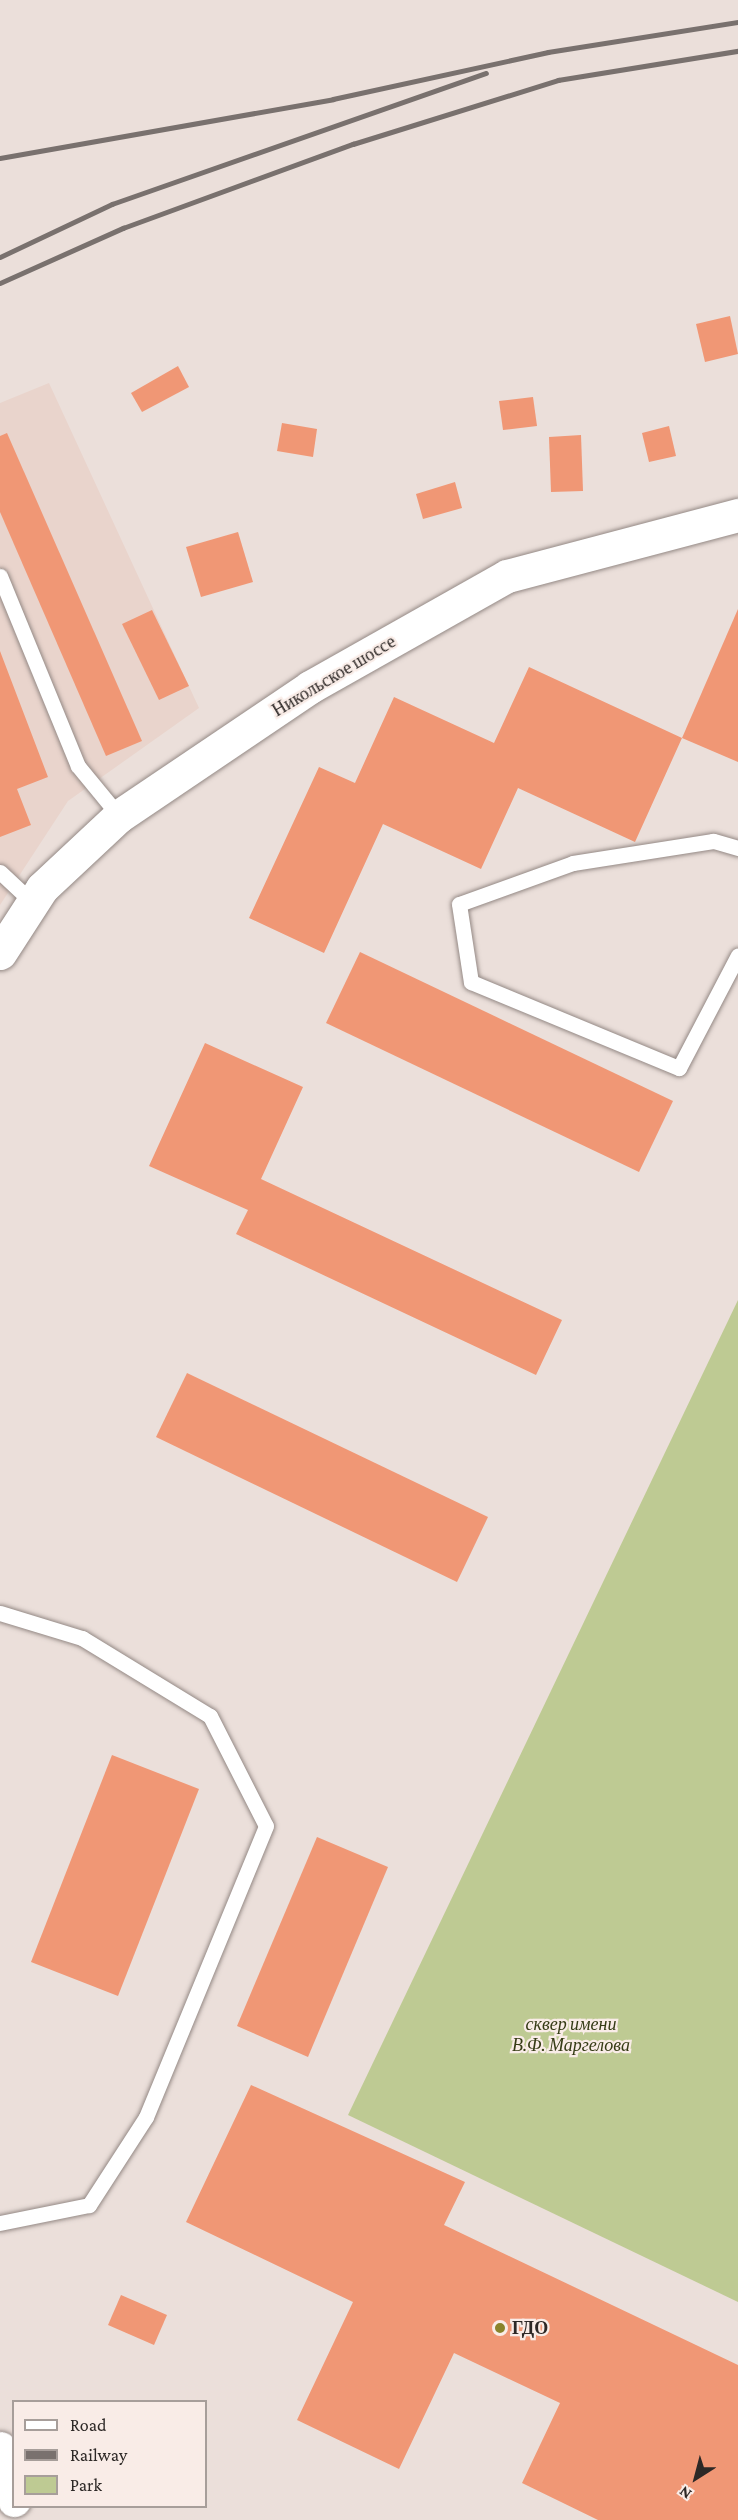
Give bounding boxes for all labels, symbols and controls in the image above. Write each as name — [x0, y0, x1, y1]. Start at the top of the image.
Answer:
street label: Никольское шоссе — [268, 631, 400, 721]
park label: сквер имени В.Ф. Маргелова — [512, 2014, 630, 2056]
place label: ГДО — [512, 2317, 548, 2339]
marker: ГДО — [493, 2321, 507, 2335]
legend — [12, 2400, 207, 2508]
text: Road — [70, 2415, 107, 2435]
text: Railway — [70, 2445, 127, 2465]
north arrow — [666, 2448, 726, 2508]
text: Park — [70, 2475, 102, 2495]
text: N — [676, 2483, 695, 2503]

